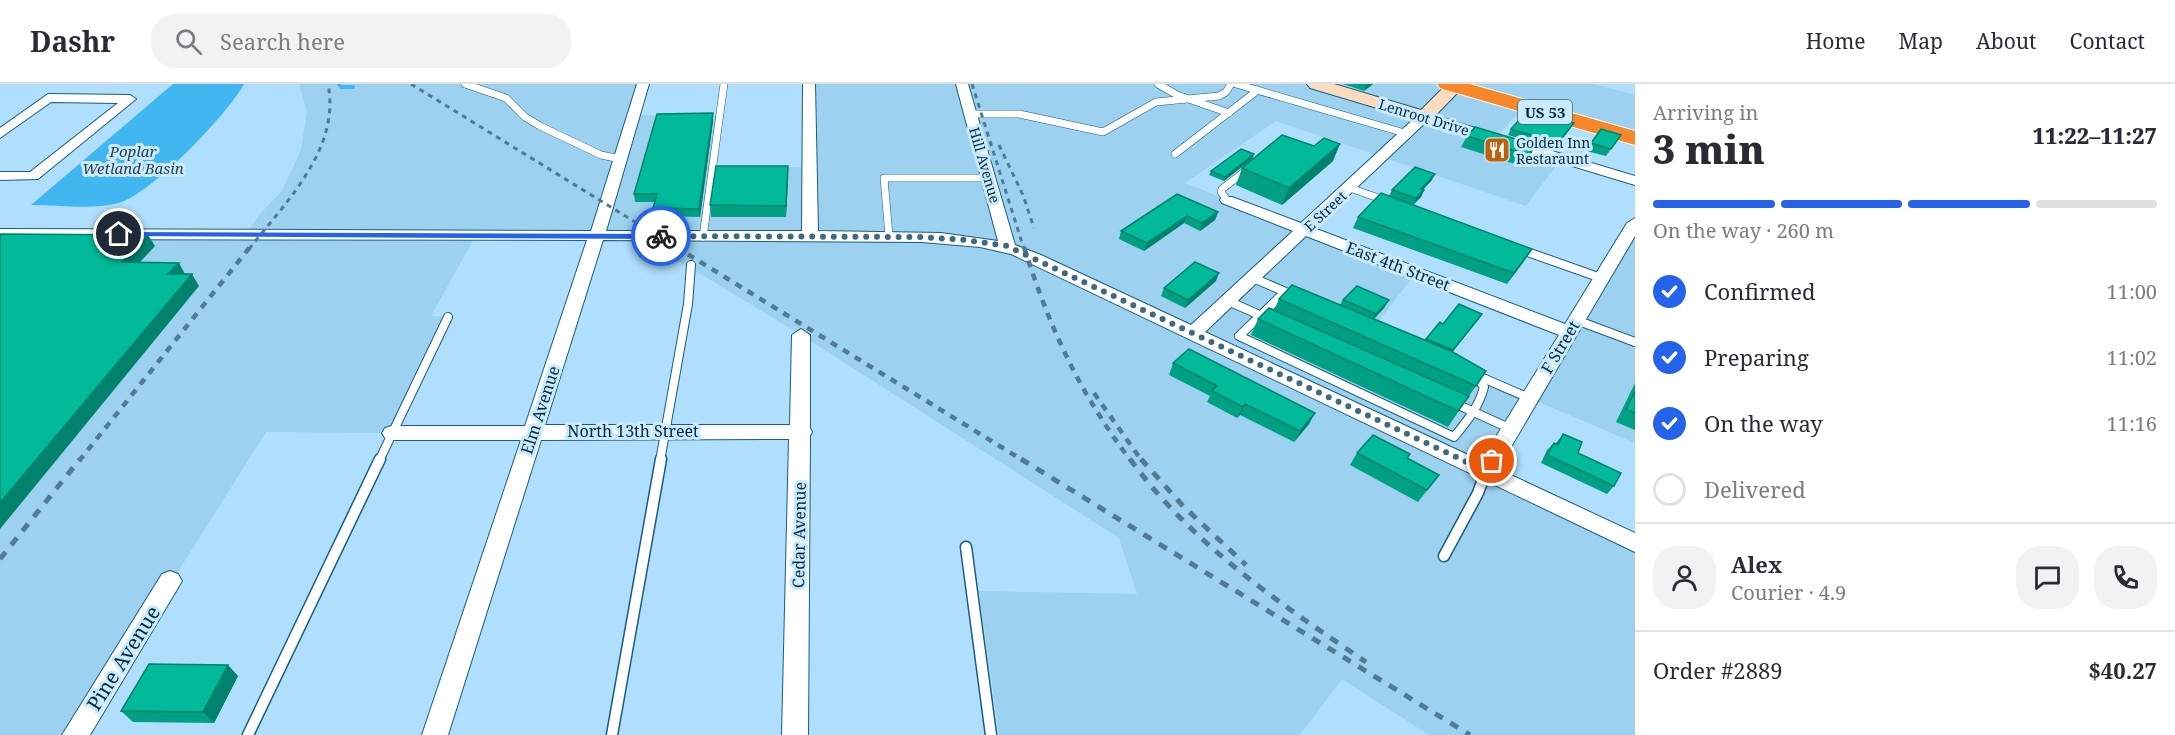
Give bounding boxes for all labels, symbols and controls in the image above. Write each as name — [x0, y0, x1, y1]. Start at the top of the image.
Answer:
search box — [151, 14, 571, 68]
text: Dashr — [30, 22, 115, 60]
icon: search — [172, 25, 205, 58]
text: Search here — [220, 26, 345, 56]
text: Home — [1806, 27, 1866, 55]
text: Map — [1899, 27, 1943, 55]
text: About — [1976, 27, 2037, 55]
text: Contact — [2070, 27, 2145, 55]
street label: Lenroot Drive — [1377, 94, 1471, 140]
text: Arriving in — [1653, 99, 1758, 126]
road number: US 53 — [1518, 100, 1572, 124]
text: 11:22–11:27 — [2033, 120, 2157, 150]
text: 3 min — [1653, 122, 1765, 175]
street label: Hill Avenue — [965, 125, 1005, 205]
place label: Golden Inn Restaraunt — [1516, 133, 1590, 168]
restaurant icon: Golden Inn Restaraunt — [1482, 135, 1512, 165]
water label: Poplar Wetland Basin — [82, 141, 184, 178]
street label: E Street — [1300, 186, 1350, 235]
courier — [631, 206, 691, 266]
pin — [93, 208, 144, 259]
icon: home — [102, 217, 135, 250]
text: On the way · 260 m — [1653, 217, 1834, 244]
icon: bike — [645, 220, 678, 253]
street label: East 4th Street — [1343, 236, 1453, 296]
icon: check — [1653, 275, 1686, 308]
text: Confirmed — [1704, 276, 1815, 306]
text: 11:00 — [2107, 278, 2157, 305]
street label: F Street — [1536, 316, 1585, 378]
icon: check — [1653, 341, 1686, 374]
text: Preparing — [1704, 342, 1809, 372]
text: 11:02 — [2107, 344, 2157, 371]
street label: Elm Avenue — [515, 363, 565, 457]
icon: check — [1653, 407, 1686, 440]
text: On the way — [1704, 408, 1823, 438]
text: 11:16 — [2107, 410, 2157, 437]
street label: North 13th Street — [567, 420, 699, 442]
pin — [1466, 435, 1517, 486]
icon: bag — [1475, 444, 1508, 477]
text: Delivered — [1704, 474, 1806, 504]
street label: Cedar Avenue — [787, 482, 811, 588]
button: person — [1653, 546, 1716, 609]
button: chat — [2016, 546, 2079, 609]
button: phone — [2094, 546, 2157, 609]
text: Alex — [1731, 549, 1782, 579]
text: Courier · 4.9 — [1731, 579, 1846, 606]
street label: Pine Avenue — [80, 600, 166, 716]
text: Order #2889 — [1653, 655, 1783, 685]
text: $40.27 — [2088, 655, 2157, 685]

